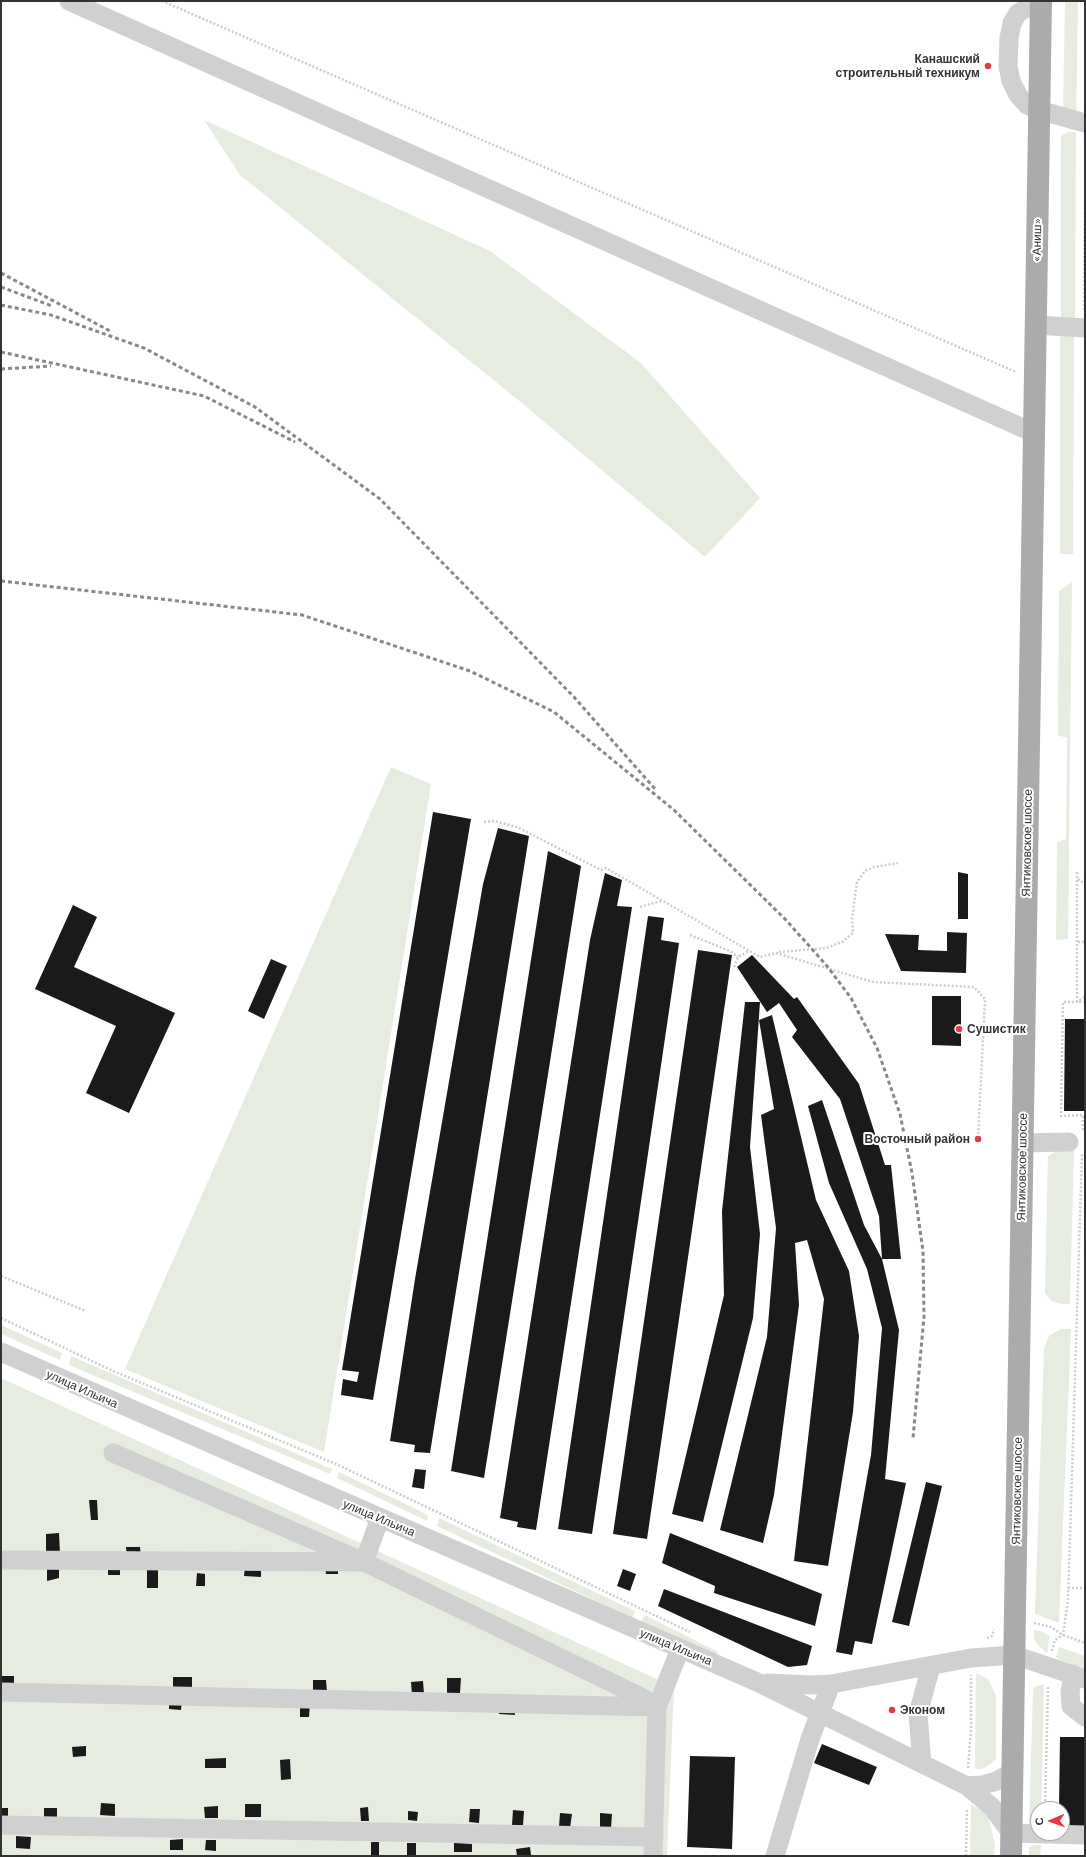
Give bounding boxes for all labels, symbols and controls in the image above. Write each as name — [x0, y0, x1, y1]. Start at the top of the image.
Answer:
place label: Канашский строительный техникум — [835, 52, 980, 80]
marker: Канашский строительный техникум — [983, 61, 993, 71]
street label: «Аниш» — [1029, 218, 1045, 262]
street label: Янтиковское шоссе — [1019, 789, 1035, 897]
place label: Сушистик — [967, 1022, 1026, 1036]
marker: Сушистик — [954, 1024, 964, 1034]
street label: Янтиковское шоссе — [1014, 1113, 1030, 1221]
place label: Восточный район — [865, 1132, 970, 1146]
marker: Восточный район — [973, 1134, 983, 1144]
street label: улица Ильича — [44, 1367, 120, 1411]
street label: Янтиковское шоссе — [1009, 1437, 1025, 1545]
street label: улица Ильича — [341, 1496, 417, 1540]
street label: улица Ильича — [638, 1625, 714, 1669]
place label: Эконом — [900, 1703, 945, 1717]
marker: Эконом — [887, 1705, 897, 1715]
north arrow — [1030, 1801, 1070, 1841]
text: С — [1032, 1817, 1045, 1826]

